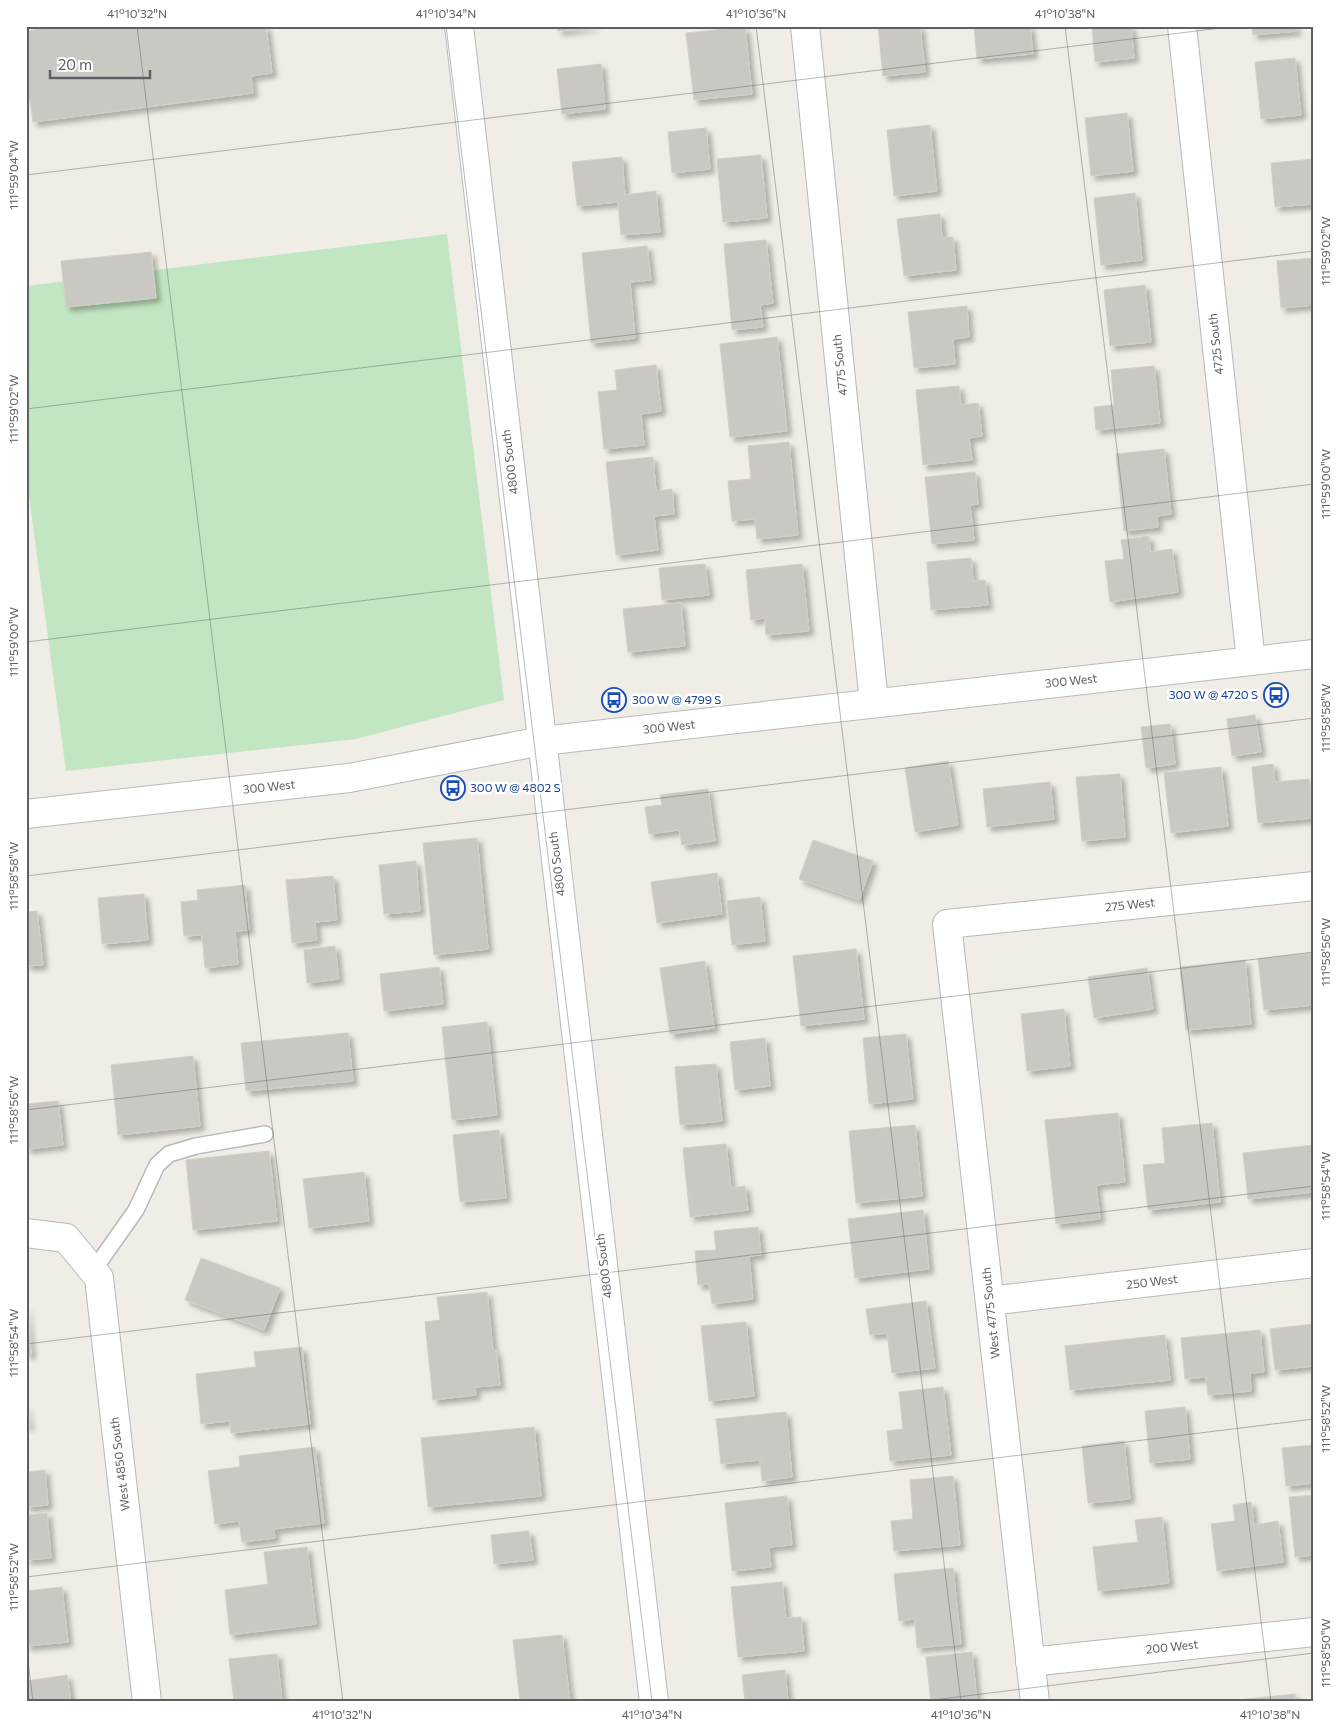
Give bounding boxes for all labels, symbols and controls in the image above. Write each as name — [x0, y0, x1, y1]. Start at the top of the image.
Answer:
text: 41°10'32"N — [107, 6, 167, 20]
text: 41°10'34"N — [416, 6, 476, 20]
text: 41°10'36"N — [726, 6, 786, 20]
text: 41°10'38"N — [1035, 6, 1095, 20]
scale bar — [50, 48, 150, 80]
text: 20 m — [58, 55, 92, 73]
text: 111°59'04"W — [6, 140, 20, 210]
text: 111°59'02"W — [1318, 217, 1332, 285]
street label: 4725 South — [1205, 313, 1225, 376]
street label: 4775 South — [829, 334, 849, 396]
text: 111°59'02"W — [6, 375, 20, 443]
street label: 4800 South — [498, 429, 520, 495]
text: 111°59'00"W — [1318, 449, 1332, 519]
text: 111°59'00"W — [6, 607, 20, 677]
street label: 300 West — [1044, 670, 1098, 690]
bus stop icon: 300 W @ 4720 S — [1263, 682, 1289, 708]
text: 111°58'58"W — [1318, 684, 1332, 752]
bus stop icon: 300 W @ 4799 S — [601, 687, 627, 713]
place label: 300 W @ 4720 S — [1169, 687, 1258, 701]
place label: 300 W @ 4799 S — [632, 692, 721, 706]
street label: 300 West — [642, 716, 696, 736]
bus stop icon: 300 W @ 4802 S — [440, 775, 466, 801]
street label: 300 West — [242, 776, 296, 796]
place label: 300 W @ 4802 S — [470, 780, 561, 794]
street label: 4800 South — [545, 831, 567, 897]
text: 111°58'58"W — [6, 842, 20, 910]
street label: 275 West — [1104, 894, 1156, 914]
text: 111°58'56"W — [1318, 918, 1332, 986]
text: 111°58'56"W — [6, 1076, 20, 1144]
text: 111°58'54"W — [1318, 1152, 1332, 1220]
street label: 4800 South — [592, 1233, 614, 1299]
street label: West 4775 South — [978, 1267, 1002, 1360]
street label: 250 West — [1125, 1271, 1178, 1291]
text: 111°58'54"W — [6, 1309, 20, 1377]
text: 111°58'52"W — [1318, 1385, 1332, 1453]
street label: West 4850 South — [106, 1416, 132, 1512]
text: 111°58'52"W — [6, 1543, 20, 1611]
text: 111°58'50"W — [1318, 1618, 1332, 1688]
street label: 200 West — [1145, 1636, 1199, 1656]
text: 41°10'32"N — [312, 1707, 372, 1721]
text: 41°10'34"N — [622, 1707, 682, 1721]
text: 41°10'36"N — [931, 1707, 991, 1721]
text: 41°10'38"N — [1240, 1707, 1300, 1721]

